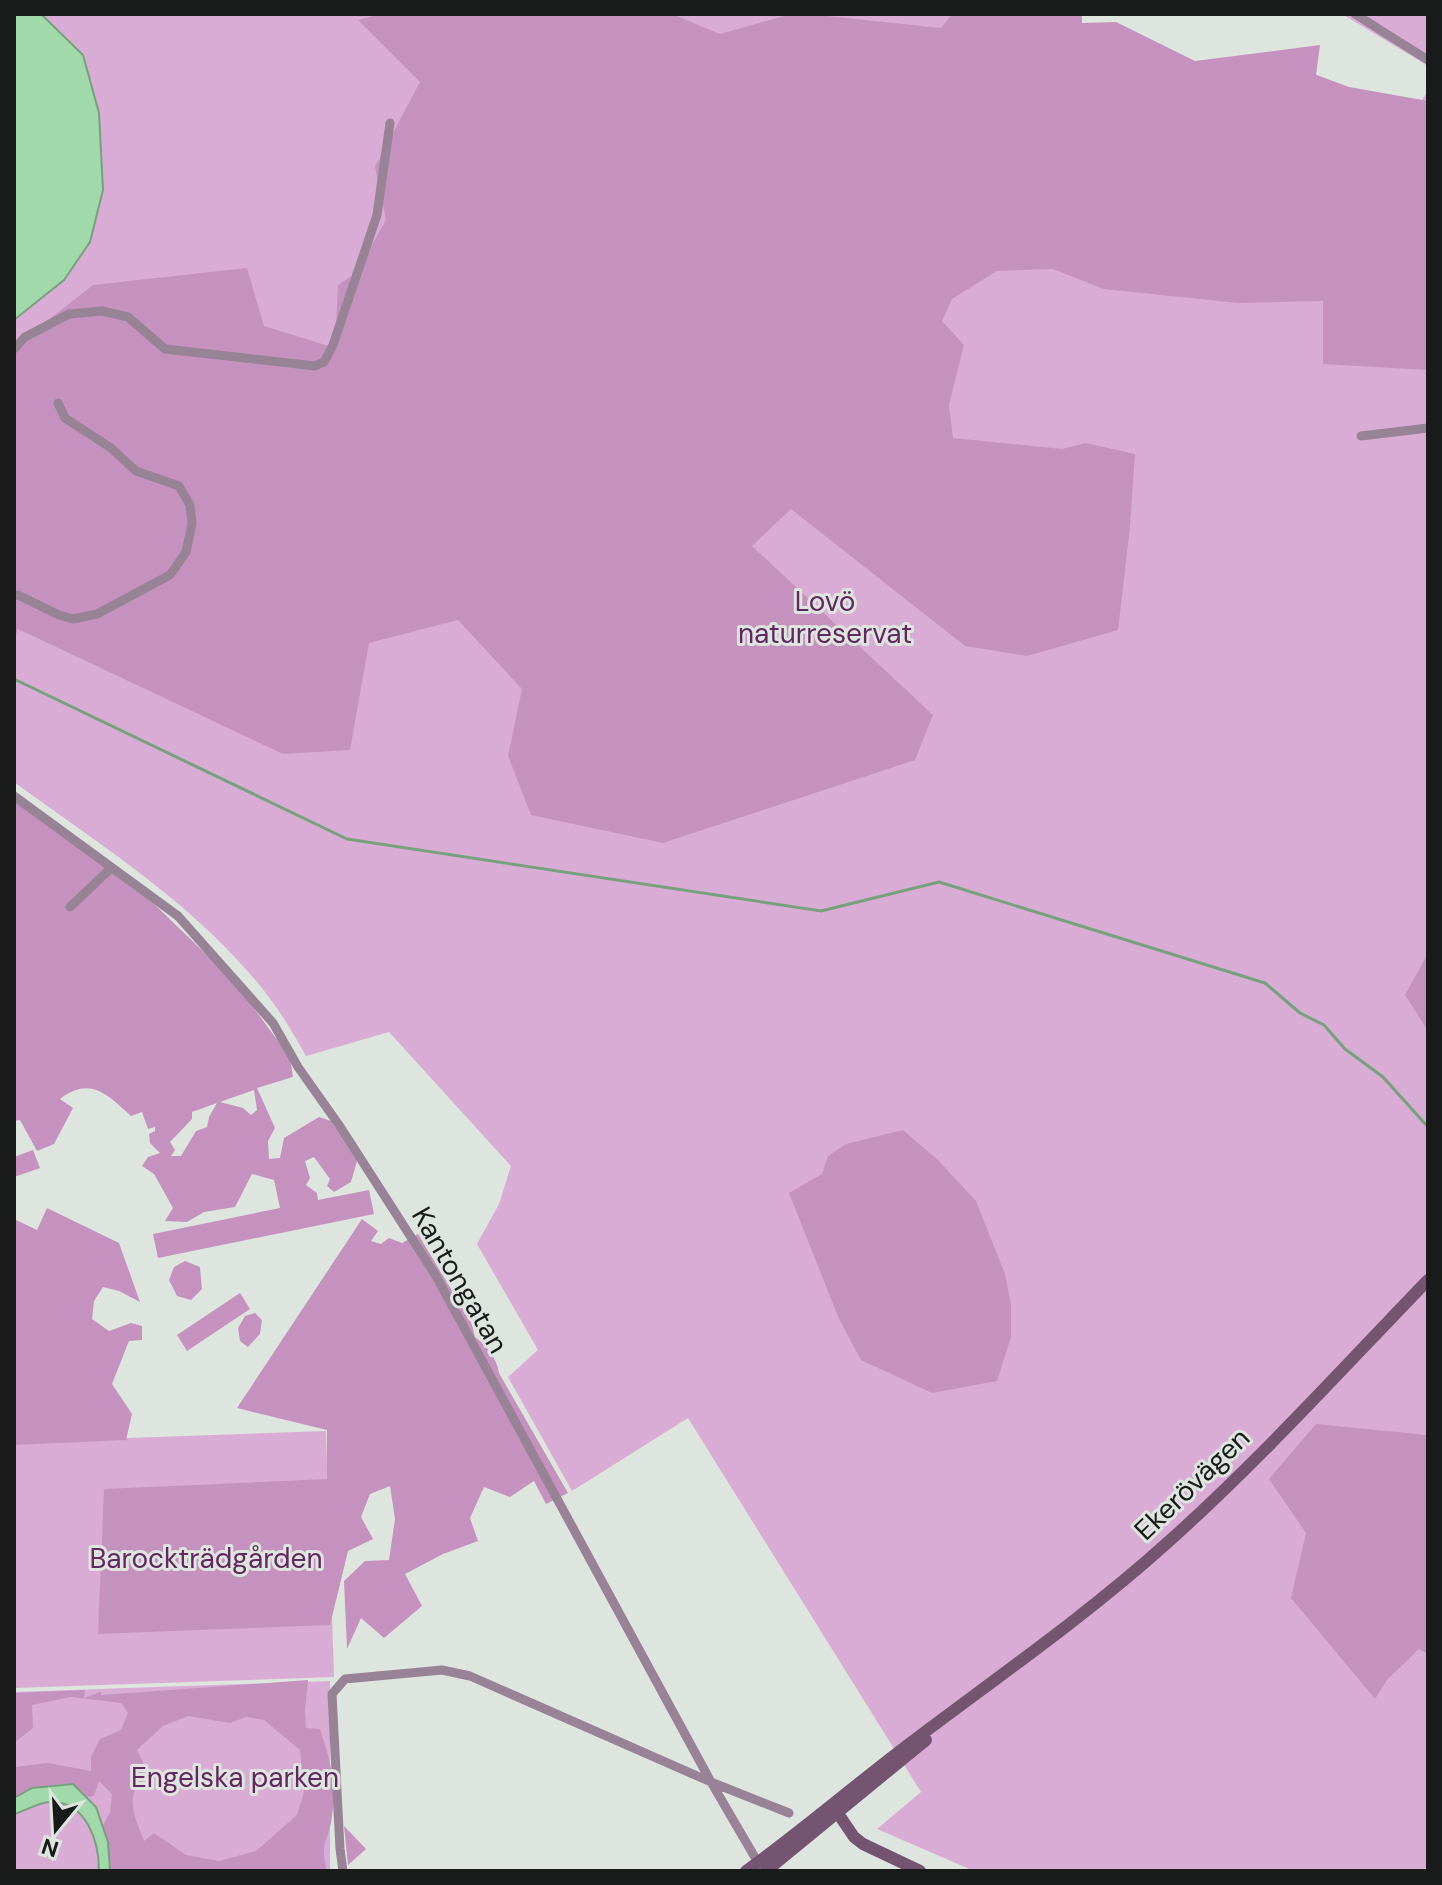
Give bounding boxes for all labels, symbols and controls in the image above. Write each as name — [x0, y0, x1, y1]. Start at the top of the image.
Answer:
park label: Lovö naturreservat — [738, 583, 912, 652]
street label: Kantongatan — [403, 1200, 517, 1360]
street label: Ekerövägen — [1126, 1420, 1258, 1548]
park label: Barockträdgården — [89, 1540, 323, 1577]
park label: Engelska parken — [131, 1759, 339, 1796]
north arrow — [16, 1789, 96, 1869]
text: N — [38, 1831, 62, 1864]

